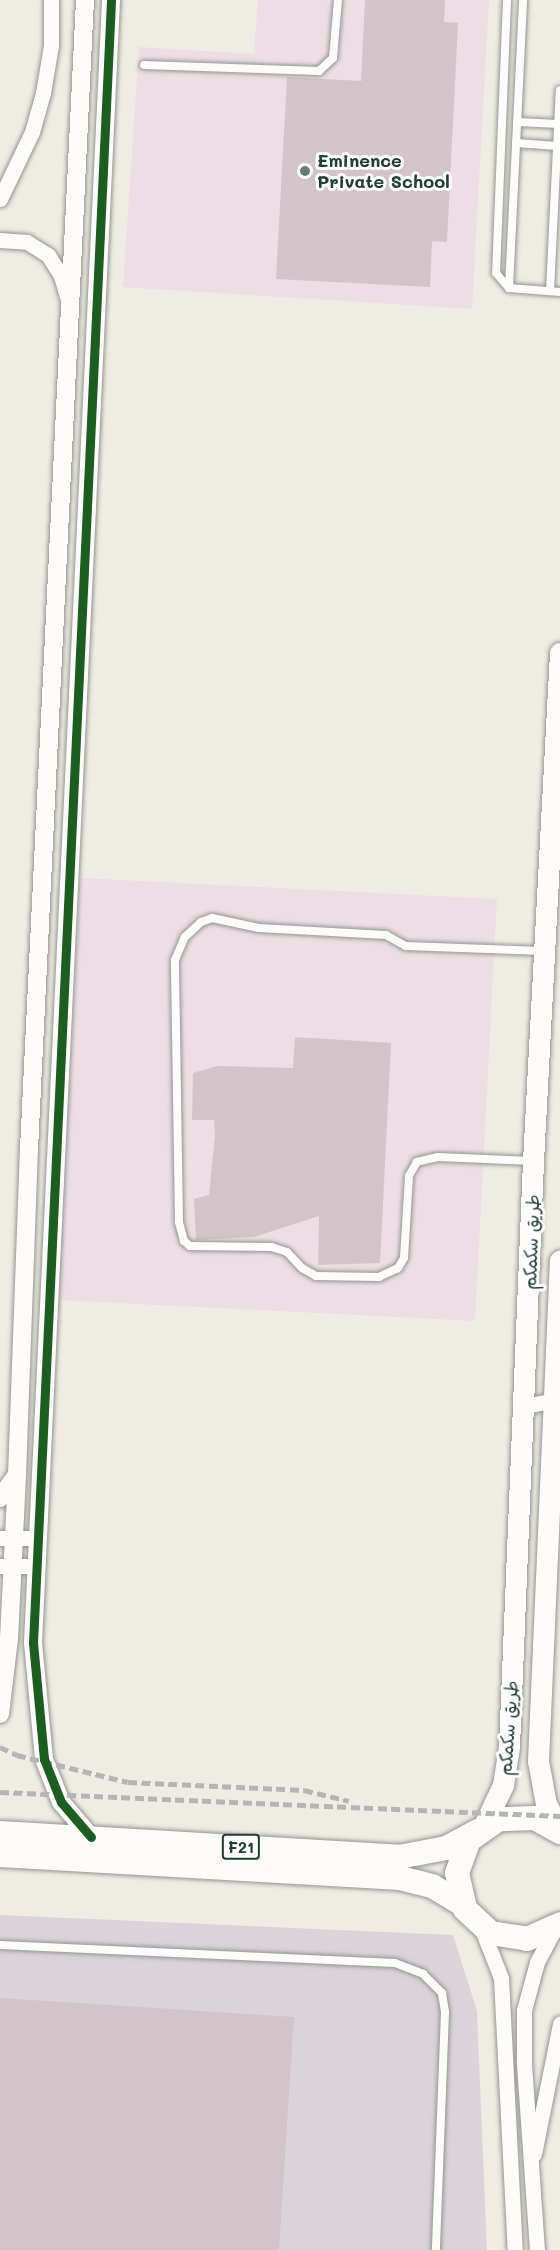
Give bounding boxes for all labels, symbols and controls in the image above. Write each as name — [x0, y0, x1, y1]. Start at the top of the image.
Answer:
place label: Eminence Private School — [317, 150, 450, 192]
marker: Eminence Private School — [298, 164, 312, 178]
street label: طريق سكمكم — [519, 1194, 543, 1290]
street label: طريق سكمكم — [494, 1680, 522, 1776]
road number: F21 — [222, 1834, 260, 1860]

